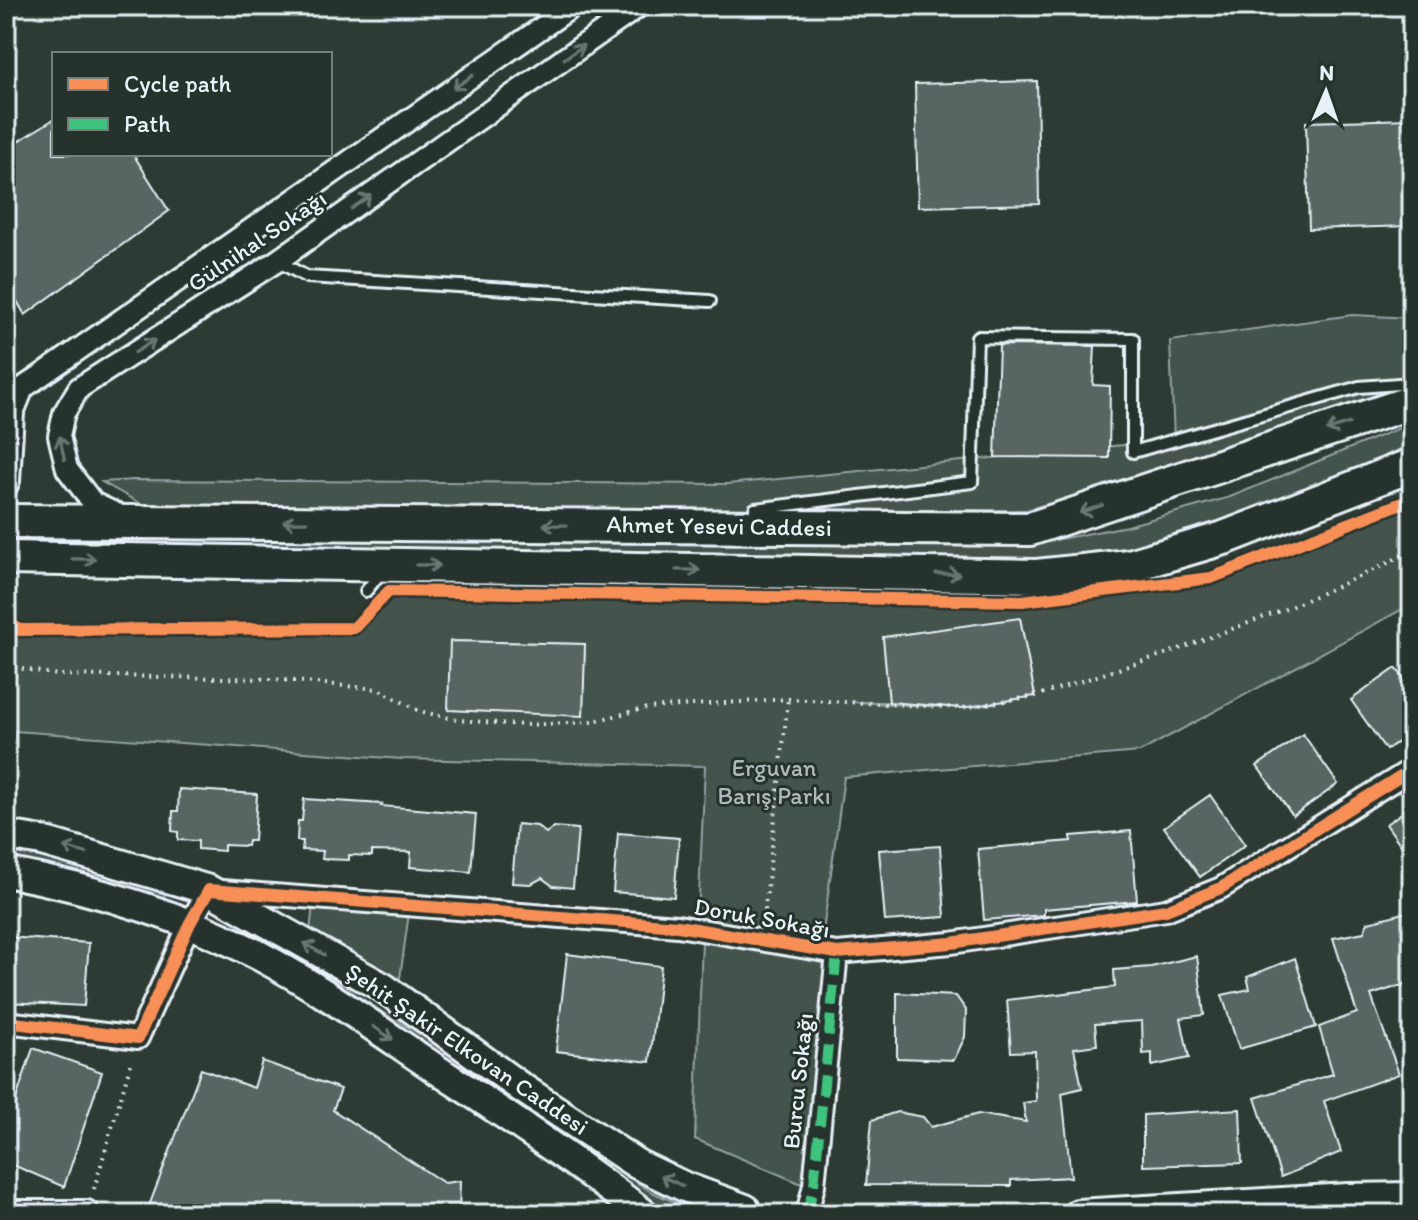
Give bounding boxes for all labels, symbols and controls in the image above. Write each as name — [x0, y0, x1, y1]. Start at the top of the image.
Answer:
one-way arrow — [562, 44, 584, 60]
legend — [52, 52, 332, 156]
north arrow — [1286, 52, 1366, 132]
text: N — [1319, 59, 1335, 86]
text: Cycle path — [124, 69, 231, 98]
one-way arrow — [453, 74, 475, 90]
text: Path — [124, 109, 171, 138]
street label: Gülnihal Sokağı — [182, 183, 332, 298]
one-way arrow — [350, 194, 372, 210]
one-way arrow — [133, 337, 155, 354]
one-way arrow — [1326, 420, 1351, 435]
one-way arrow — [54, 436, 69, 461]
one-way arrow — [1079, 502, 1104, 517]
street label: Ahmet Yesevi Caddesi — [606, 509, 832, 542]
one-way arrow — [282, 515, 309, 530]
one-way arrow — [542, 517, 569, 533]
one-way arrow — [70, 552, 97, 567]
one-way arrow — [414, 557, 441, 573]
one-way arrow — [674, 562, 701, 578]
one-way arrow — [934, 567, 961, 582]
park label: Erguvan Barış Parkı — [717, 753, 831, 810]
one-way arrow — [62, 842, 88, 857]
street label: Doruk Sokağı — [692, 891, 832, 944]
one-way arrow — [303, 940, 326, 956]
street label: Şehit Şakir Elkovan Caddesi — [340, 956, 594, 1141]
street label: Burcu Sokağı — [776, 1011, 819, 1150]
one-way arrow — [371, 1026, 394, 1042]
one-way arrow — [661, 1173, 685, 1188]

